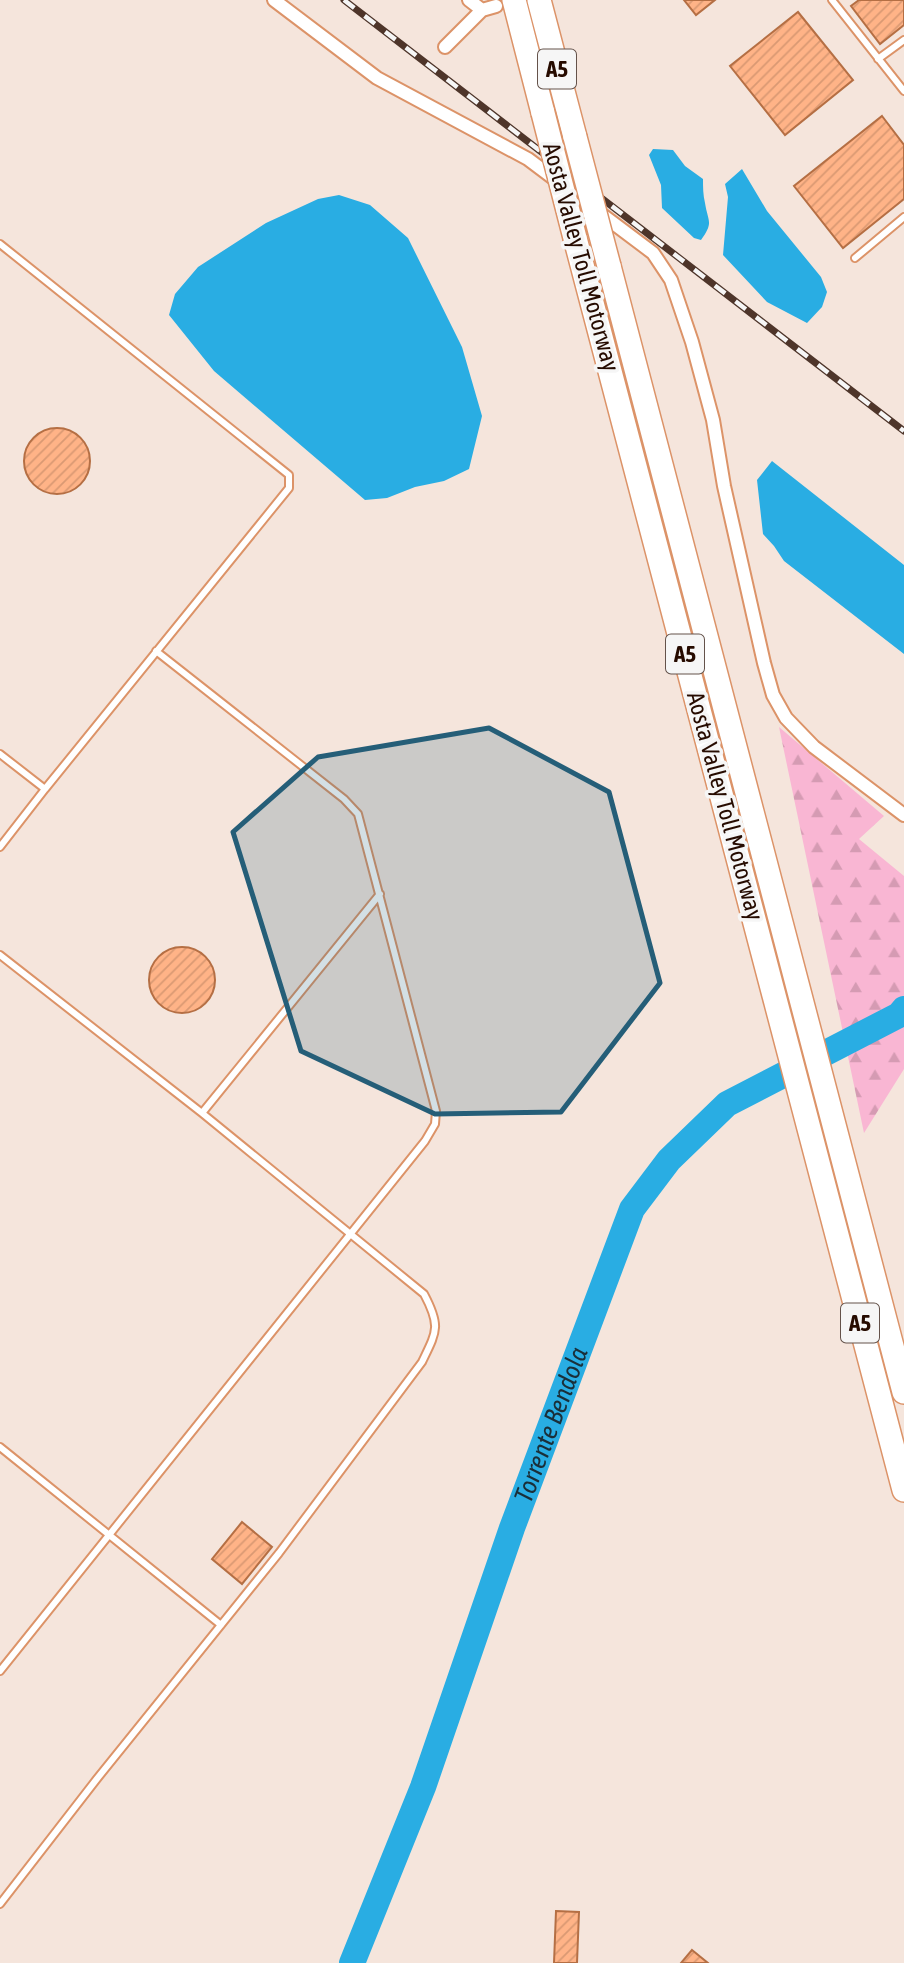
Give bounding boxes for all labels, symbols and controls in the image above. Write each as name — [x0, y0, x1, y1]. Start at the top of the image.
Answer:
road number: A5 — [538, 50, 576, 88]
street label: Aosta Valley Toll Motorway — [538, 140, 625, 374]
road number: A5 — [666, 634, 704, 674]
street label: Aosta Valley Toll Motorway — [682, 689, 769, 923]
road number: A5 — [841, 1304, 879, 1342]
water label: Torrente Bendola — [508, 1343, 594, 1507]

